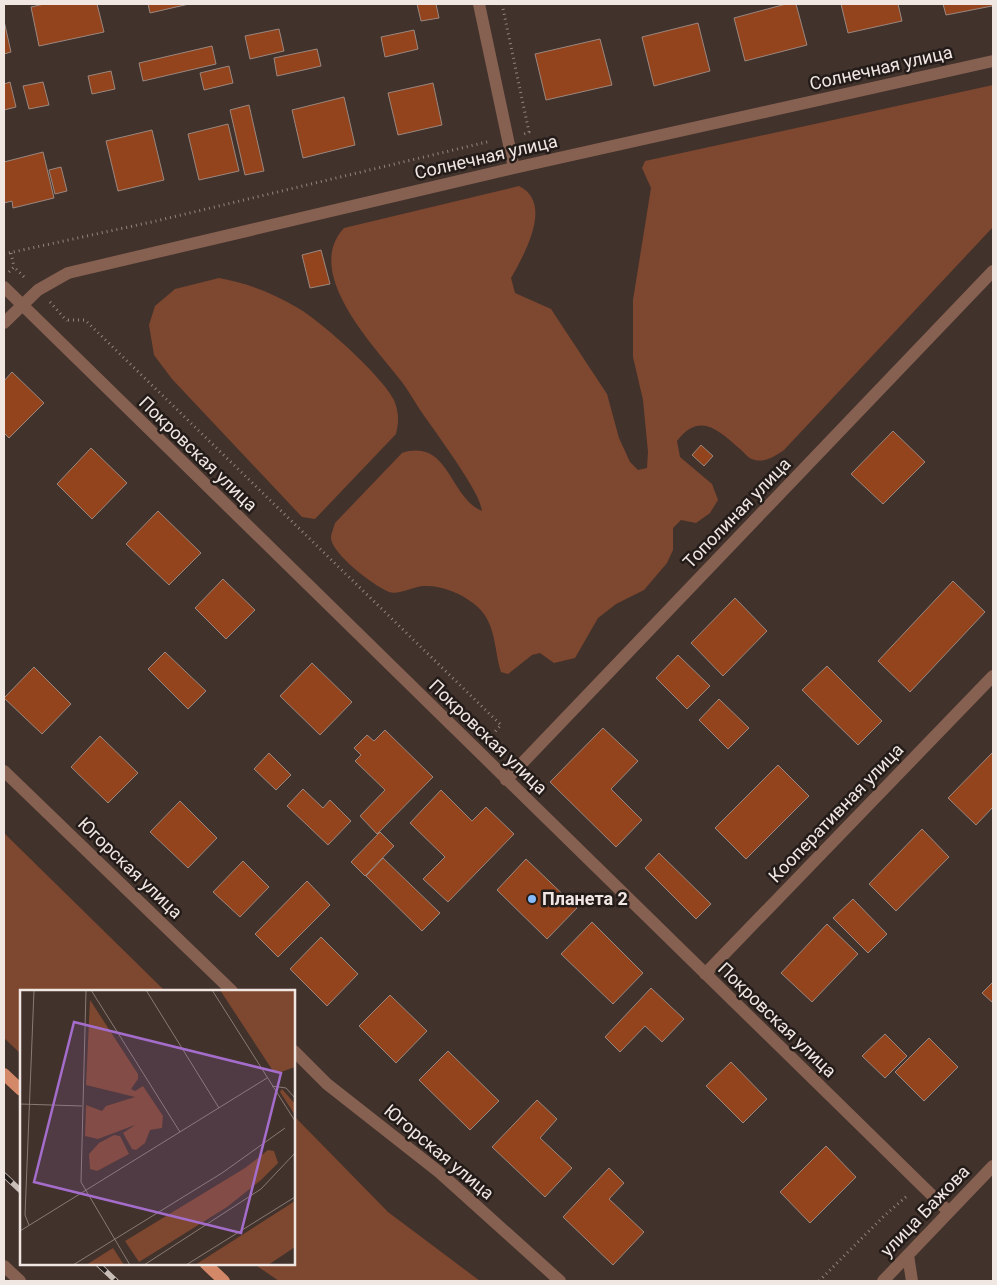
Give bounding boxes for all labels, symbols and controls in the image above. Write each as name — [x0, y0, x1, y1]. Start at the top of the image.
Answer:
street label: Солнечная улица — [807, 41, 954, 94]
street label: Солнечная улица — [412, 130, 559, 183]
street label: Покровская улица — [135, 392, 262, 515]
street label: Тополиная улица — [679, 453, 795, 572]
street label: Покровская улица — [425, 675, 552, 798]
street label: Кооперативная улица — [764, 739, 907, 886]
street label: Югорская улица — [74, 813, 187, 923]
place label: Планета 2 — [542, 888, 628, 909]
marker: Планета 2 — [526, 893, 538, 905]
street label: Покровская улица — [714, 958, 841, 1081]
inset map — [20, 990, 295, 1265]
street label: Югорская улица — [380, 1100, 498, 1204]
street label: улица Бажова — [876, 1161, 974, 1261]

